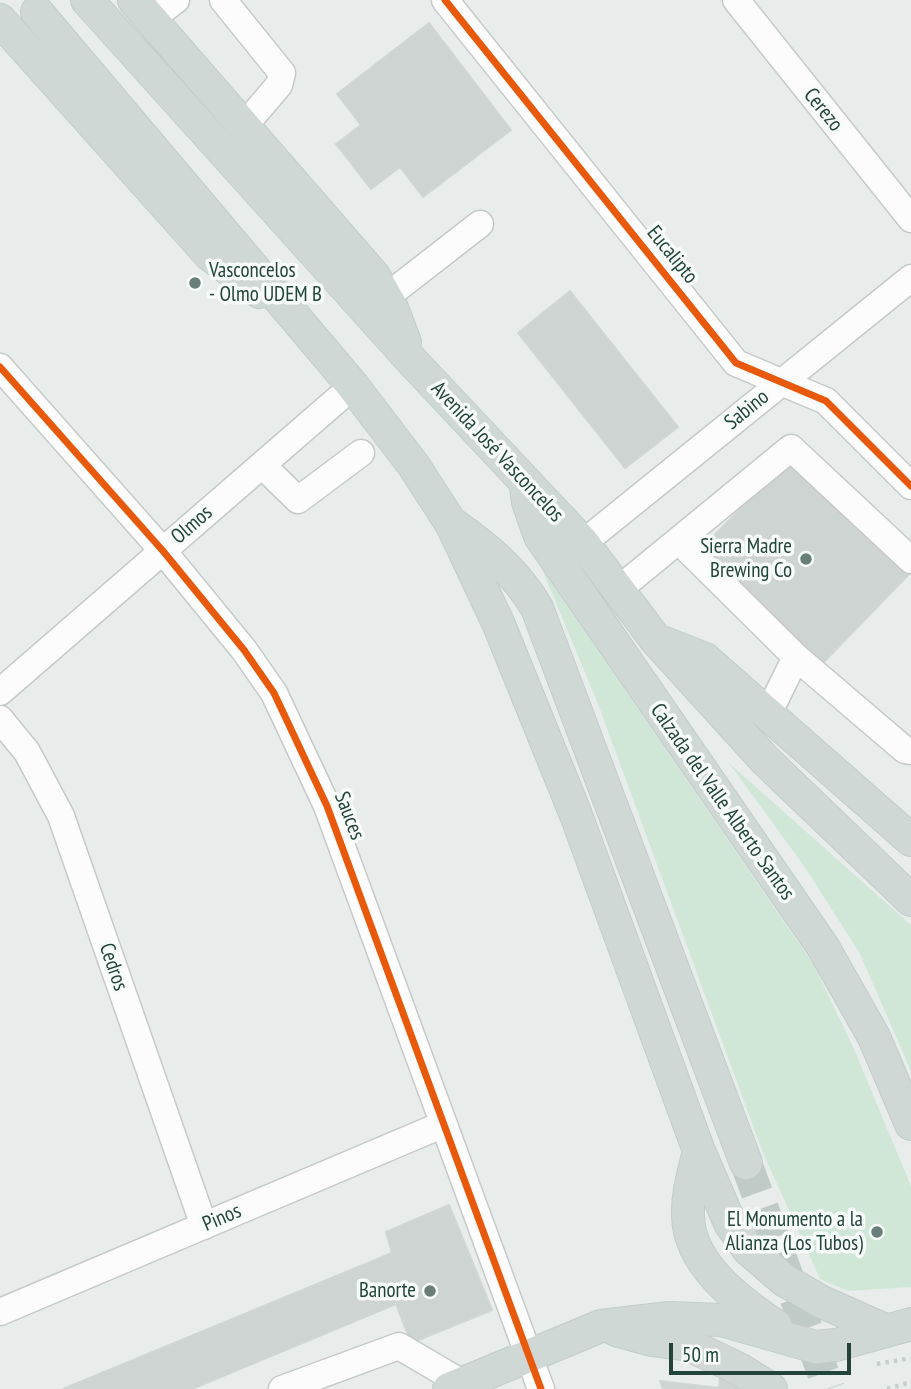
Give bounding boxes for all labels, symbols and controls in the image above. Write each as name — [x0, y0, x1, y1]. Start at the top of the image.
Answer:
street label: Cerezo — [798, 83, 848, 137]
street label: Eucalipto — [641, 221, 703, 289]
place label: Vasconcelos - Olmo UDEM B — [209, 258, 322, 308]
marker: Vasconcelos - Olmo UDEM B — [187, 275, 203, 291]
street label: Avenida José Vasconcelos — [425, 377, 569, 527]
street label: Sabino — [720, 385, 774, 435]
street label: Olmos — [166, 500, 218, 550]
place label: Sierra Madre Brewing Co — [700, 534, 792, 584]
marker: Sierra Madre Brewing Co — [798, 551, 814, 567]
street label: Calzada del Valle Alberto Santos — [645, 699, 799, 905]
street label: Sauces — [328, 788, 370, 844]
street label: Cedros — [93, 940, 133, 994]
street label: Pinos — [199, 1199, 245, 1237]
place label: El Monumento a la Alianza (Los Tubos) — [725, 1207, 863, 1257]
marker: El Monumento a la Alianza (Los Tubos) — [869, 1224, 885, 1240]
place label: Banorte — [359, 1278, 416, 1304]
marker: Banorte — [422, 1283, 438, 1299]
scale bar — [673, 1330, 855, 1374]
text: 50 m — [682, 1341, 719, 1368]

